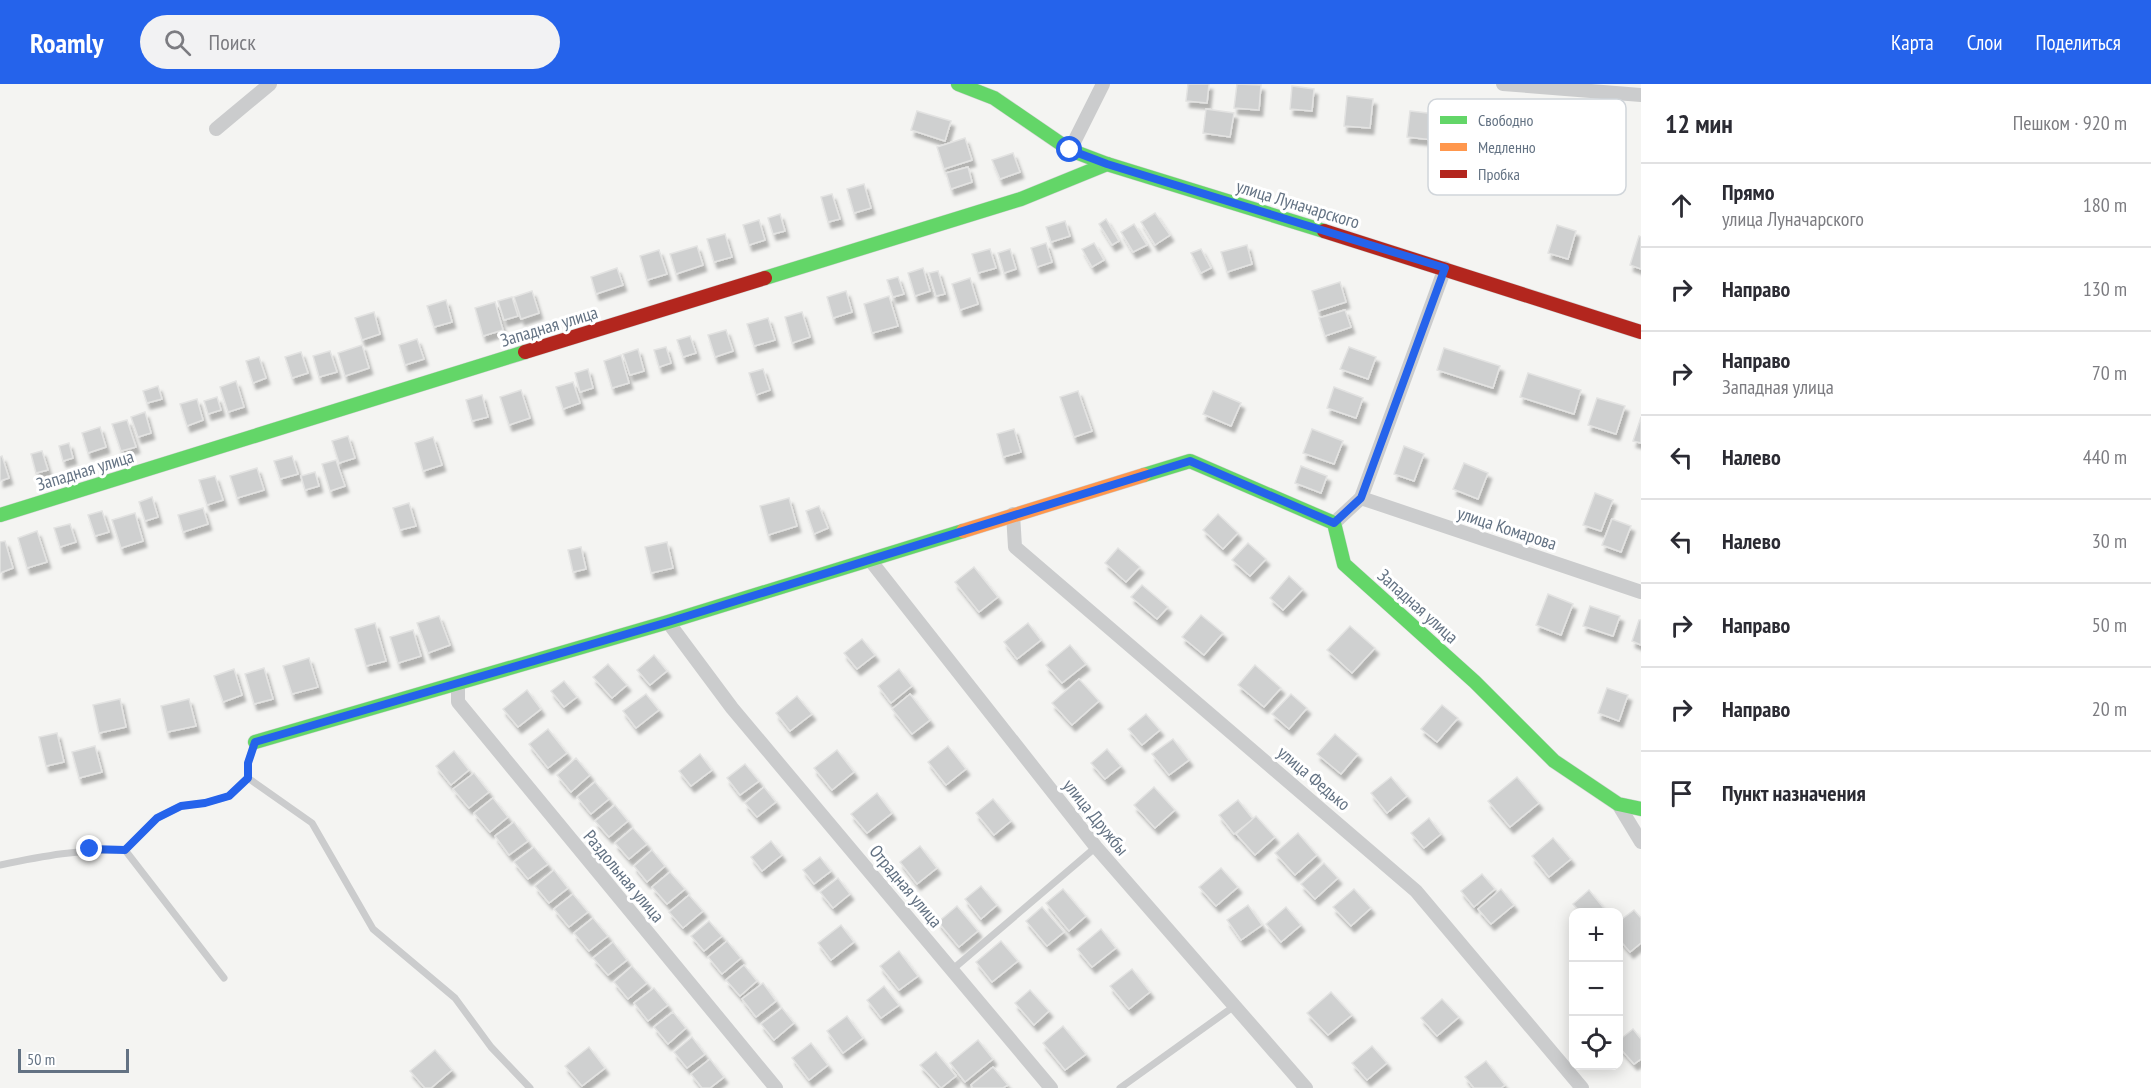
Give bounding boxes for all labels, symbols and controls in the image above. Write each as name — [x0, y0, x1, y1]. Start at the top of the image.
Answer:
search box — [140, 15, 560, 69]
text: Roamly — [30, 24, 104, 61]
icon: search — [161, 26, 194, 59]
text: Поиск — [209, 28, 256, 56]
text: Карта — [1891, 29, 1934, 56]
text: Слои — [1967, 29, 2002, 56]
text: Поделиться — [2035, 29, 2121, 56]
legend — [1428, 99, 1626, 195]
text: 12 мин — [1665, 107, 1733, 140]
text: Свободно — [1478, 110, 1533, 130]
text: Пешком · 920 m — [2013, 110, 2127, 136]
route start — [1056, 136, 1082, 162]
text: Медленно — [1478, 137, 1536, 157]
text: Пробка — [1478, 164, 1520, 184]
street label: улица Луначарского — [1234, 174, 1363, 234]
text: Прямо — [1722, 178, 1775, 206]
icon: ahead — [1665, 189, 1698, 222]
text: 180 m — [2083, 192, 2127, 218]
text: улица Луначарского — [1722, 206, 1864, 232]
icon: right — [1665, 273, 1698, 306]
text: Направо — [1722, 275, 1790, 303]
text: 130 m — [2083, 276, 2127, 302]
street label: Западная улица — [498, 300, 600, 352]
text: Направо — [1722, 346, 1790, 374]
icon: right — [1665, 357, 1698, 390]
text: 70 m — [2092, 360, 2127, 386]
text: Западная улица — [1722, 374, 1834, 400]
icon: left — [1665, 441, 1698, 474]
text: Налево — [1722, 443, 1781, 471]
street label: Западная улица — [34, 444, 136, 496]
text: 440 m — [2083, 444, 2127, 470]
street label: улица Комарова — [1454, 501, 1560, 555]
icon: left — [1665, 525, 1698, 558]
text: Налево — [1722, 527, 1781, 555]
text: 30 m — [2092, 528, 2127, 554]
street label: Западная улица — [1373, 564, 1463, 648]
icon: right — [1665, 609, 1698, 642]
text: Направо — [1722, 611, 1790, 639]
text: 50 m — [2092, 612, 2127, 638]
icon: right — [1665, 693, 1698, 726]
text: Направо — [1722, 695, 1790, 723]
text: 20 m — [2092, 696, 2127, 722]
street label: улица Федько — [1273, 741, 1355, 815]
street label: улица Дружбы — [1058, 774, 1134, 860]
icon: arrive — [1665, 777, 1698, 810]
text: Пункт назначения — [1722, 779, 1866, 807]
street label: Раздольная улица — [579, 825, 669, 927]
route end — [76, 835, 102, 861]
street label: Отрадная улица — [865, 840, 947, 932]
map controls — [1569, 908, 1623, 1070]
button: + — [1569, 908, 1623, 962]
button: − — [1569, 962, 1623, 1016]
button: locate — [1569, 1016, 1623, 1070]
scale bar — [18, 1046, 129, 1074]
text: 50 m — [27, 1049, 55, 1069]

